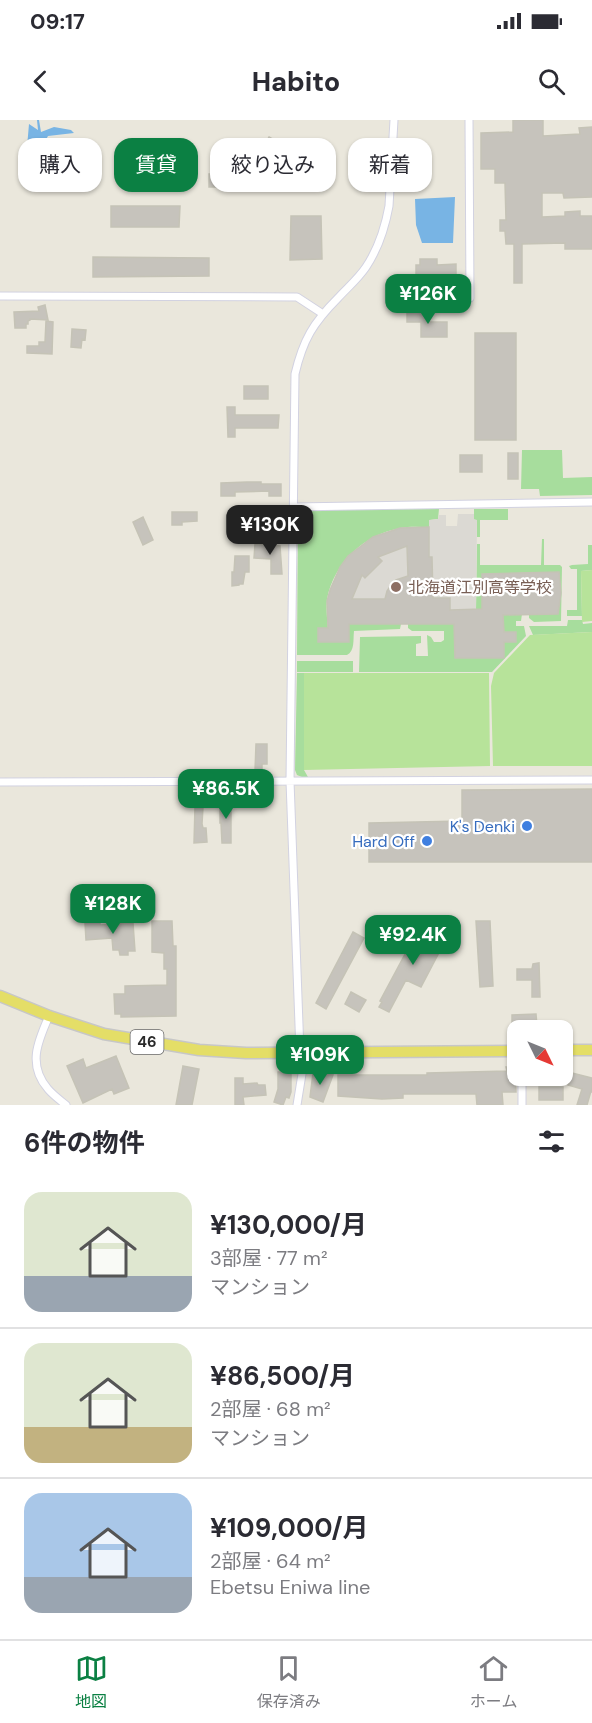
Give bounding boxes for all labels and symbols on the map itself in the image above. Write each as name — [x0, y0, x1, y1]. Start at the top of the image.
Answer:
pin: ¥126K — [386, 274, 470, 325]
pin: ¥130K — [228, 505, 312, 556]
place label: 北海道江別高等学校 — [408, 577, 552, 598]
marker: 北海道江別高等学校 — [389, 580, 403, 594]
pin: ¥86.5K — [177, 769, 275, 820]
place label: K's Denki — [450, 816, 515, 837]
marker: K's Denki — [520, 819, 534, 833]
place label: Hard Off — [352, 831, 415, 852]
marker: Hard Off — [420, 834, 434, 848]
pin: ¥128K — [71, 884, 155, 935]
pin: ¥92.4K — [364, 915, 462, 966]
north arrow — [507, 1020, 573, 1086]
road number: 46 — [130, 1030, 164, 1054]
pin: ¥109K — [278, 1035, 362, 1086]

